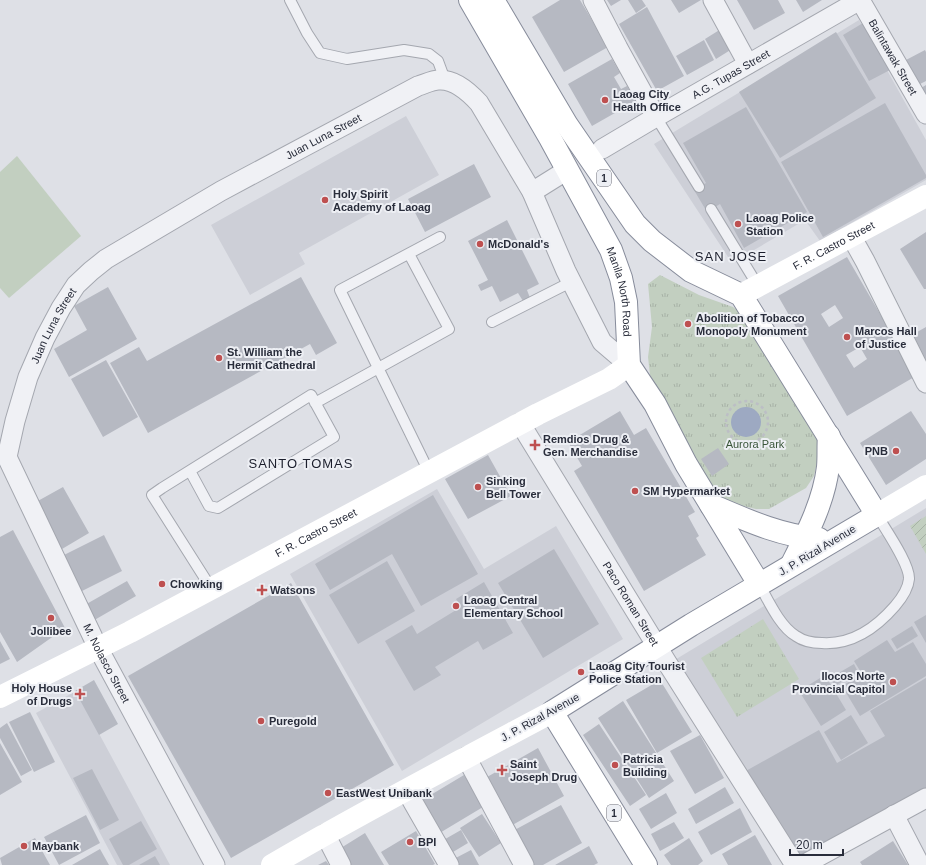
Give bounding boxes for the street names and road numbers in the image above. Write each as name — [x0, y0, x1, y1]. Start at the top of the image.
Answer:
street label: Balintawak Street — [866, 17, 920, 97]
street label: A.G. Tupas Street — [690, 47, 772, 101]
street label: Juan Luna Street — [283, 111, 363, 162]
road number: 1 — [597, 170, 611, 186]
street label: F. R. Castro Street — [791, 219, 876, 272]
street label: Manila North Road — [604, 245, 634, 337]
street label: Juan Luna Street — [29, 286, 78, 365]
street label: F. R. Castro Street — [273, 506, 359, 559]
street label: J. P. Rizal Avenue — [776, 522, 858, 578]
street label: Paco Roman Street — [601, 560, 661, 648]
street label: M. Nolasco Street — [81, 622, 132, 705]
street label: J. P. Rizal Avenue — [499, 691, 581, 743]
road number: 1 — [607, 805, 621, 821]

